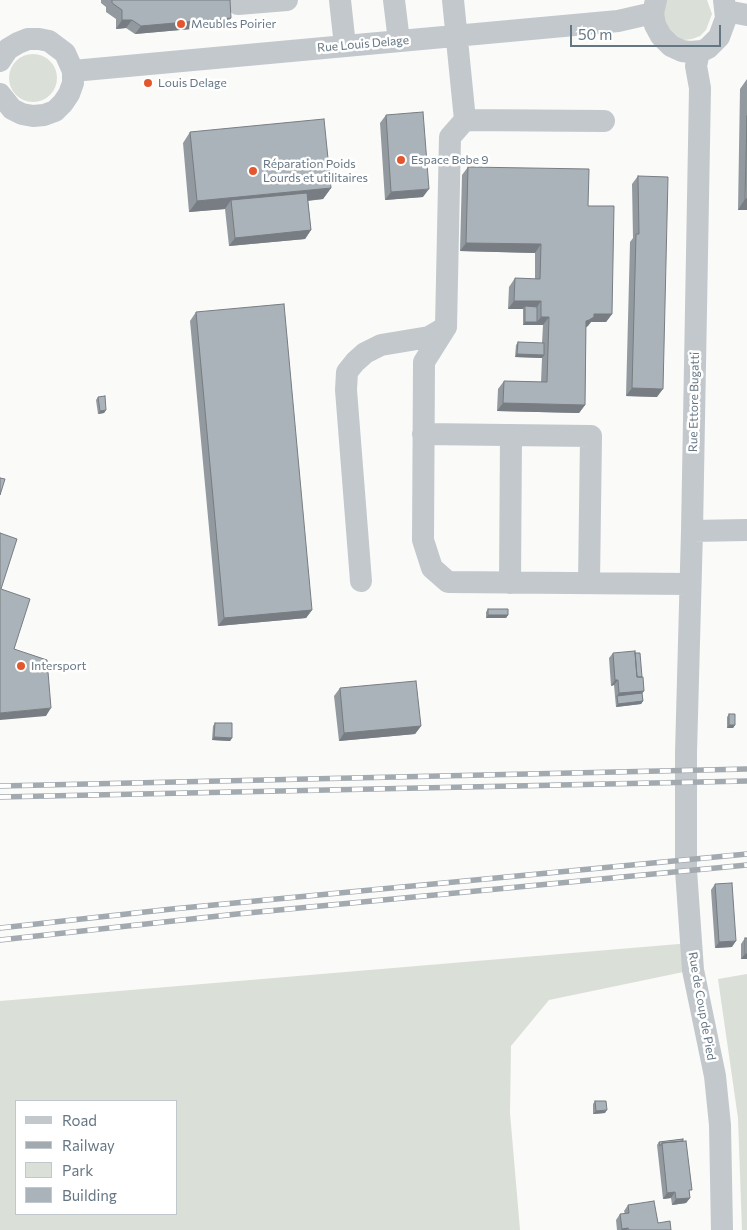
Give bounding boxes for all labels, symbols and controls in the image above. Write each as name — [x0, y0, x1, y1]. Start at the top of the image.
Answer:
scale bar — [572, 15, 723, 47]
place label: Meubles Poirier — [191, 17, 276, 31]
marker: Meubles Poirier — [175, 18, 187, 30]
text: 50 m — [578, 25, 612, 43]
street label: Rue Louis Delage — [317, 33, 409, 55]
place label: Louis Delage — [158, 76, 227, 90]
marker: Louis Delage — [142, 77, 154, 89]
place label: Espace Bebe 9 — [411, 153, 489, 167]
marker: Espace Bebe 9 — [395, 154, 407, 166]
place label: Réparation Poids Lourds et utilitaires — [263, 157, 368, 185]
marker: Réparation Poids Lourds et utilitaires — [247, 165, 259, 177]
street label: Rue Ettore Bugatti — [686, 352, 702, 452]
place label: Intersport — [31, 659, 86, 673]
marker: Intersport — [15, 660, 27, 672]
street label: Rue de Coup de Pied — [685, 951, 719, 1061]
legend — [15, 1100, 178, 1215]
text: Road — [62, 1111, 97, 1129]
text: Railway — [62, 1136, 115, 1154]
text: Park — [62, 1161, 93, 1179]
text: Building — [62, 1186, 117, 1204]

